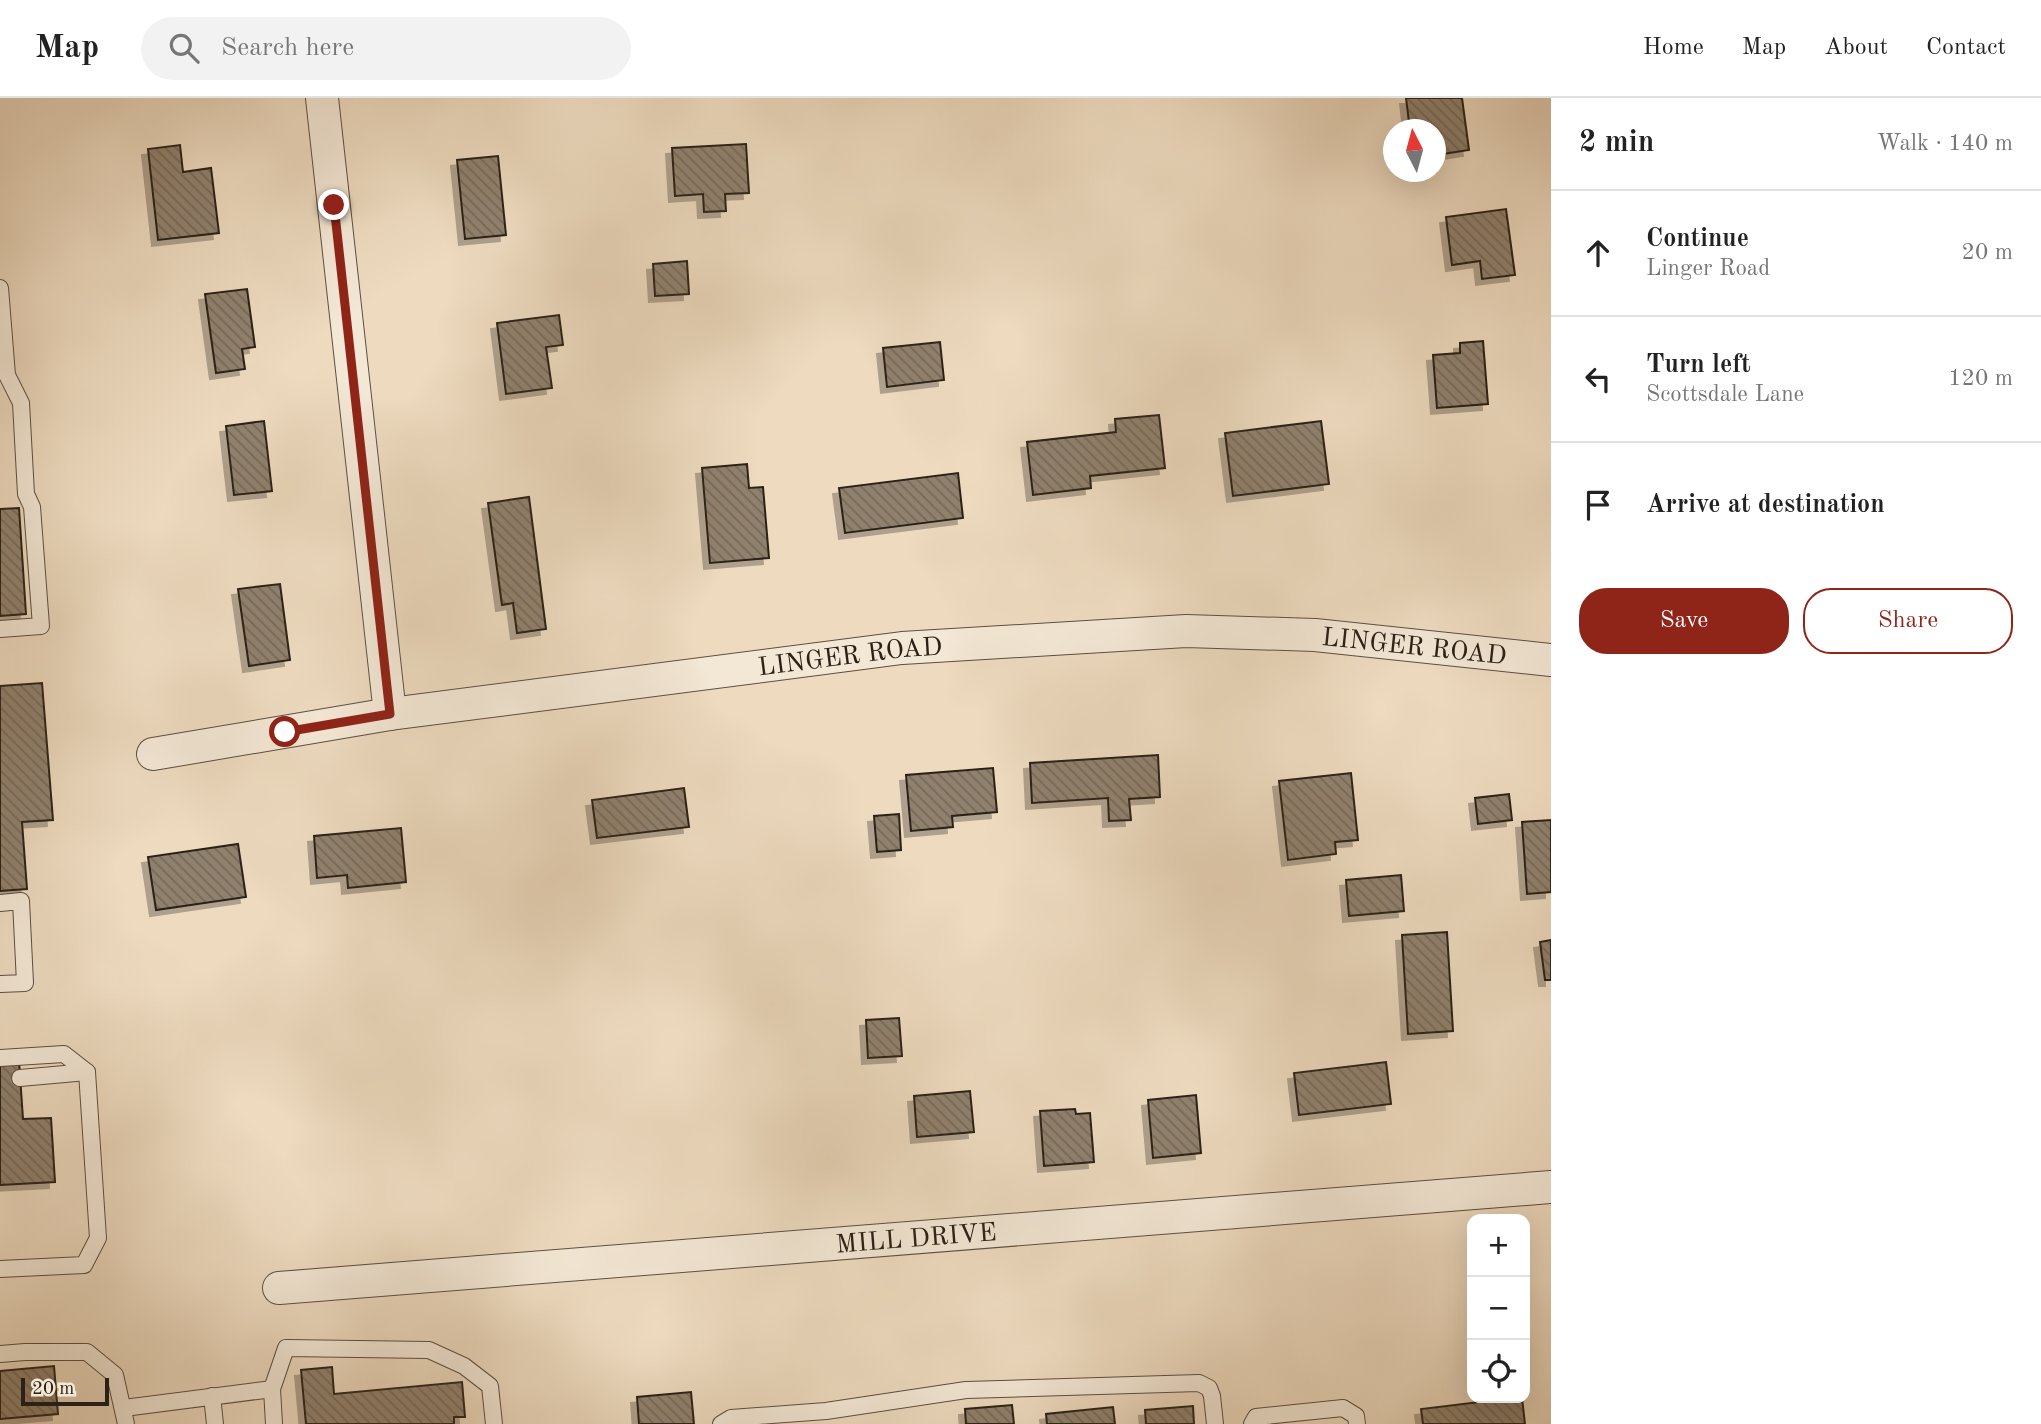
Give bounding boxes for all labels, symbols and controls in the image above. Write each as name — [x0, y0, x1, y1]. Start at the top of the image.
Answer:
search box — [141, 17, 631, 80]
icon: search — [165, 29, 203, 67]
text: Map — [35, 32, 99, 65]
text: Search here — [221, 35, 354, 61]
text: Home — [1643, 36, 1704, 60]
text: Map — [1742, 36, 1786, 60]
text: About — [1824, 36, 1888, 60]
text: Contact — [1926, 36, 2006, 60]
north arrow — [1383, 119, 1446, 182]
text: 2 min — [1579, 128, 1654, 158]
text: Walk · 140 m — [1877, 132, 2013, 155]
route end — [318, 189, 349, 220]
text: Continue — [1646, 226, 1749, 252]
icon: ahead — [1579, 234, 1617, 272]
text: 20 m — [1962, 241, 2013, 264]
text: Linger Road — [1646, 257, 1770, 280]
text: Turn left — [1646, 352, 1751, 378]
icon: left — [1579, 360, 1617, 398]
text: 120 m — [1948, 367, 2013, 390]
text: Scottsdale Lane — [1646, 383, 1804, 406]
icon: arrive — [1579, 486, 1617, 524]
text: Arrive at destination — [1646, 492, 1885, 518]
button: Save — [1579, 588, 1789, 654]
button: Share — [1803, 588, 2013, 654]
street label: LINGER ROAD — [1320, 625, 1508, 670]
street label: LINGER ROAD — [756, 635, 943, 681]
route start — [269, 716, 300, 747]
map controls — [1467, 1214, 1530, 1403]
button: + — [1467, 1214, 1530, 1277]
street label: MILL DRIVE — [835, 1220, 998, 1259]
button: − — [1467, 1277, 1530, 1340]
button: locate — [1467, 1340, 1530, 1403]
scale bar — [21, 1375, 108, 1407]
text: 20 m — [32, 1380, 74, 1399]

